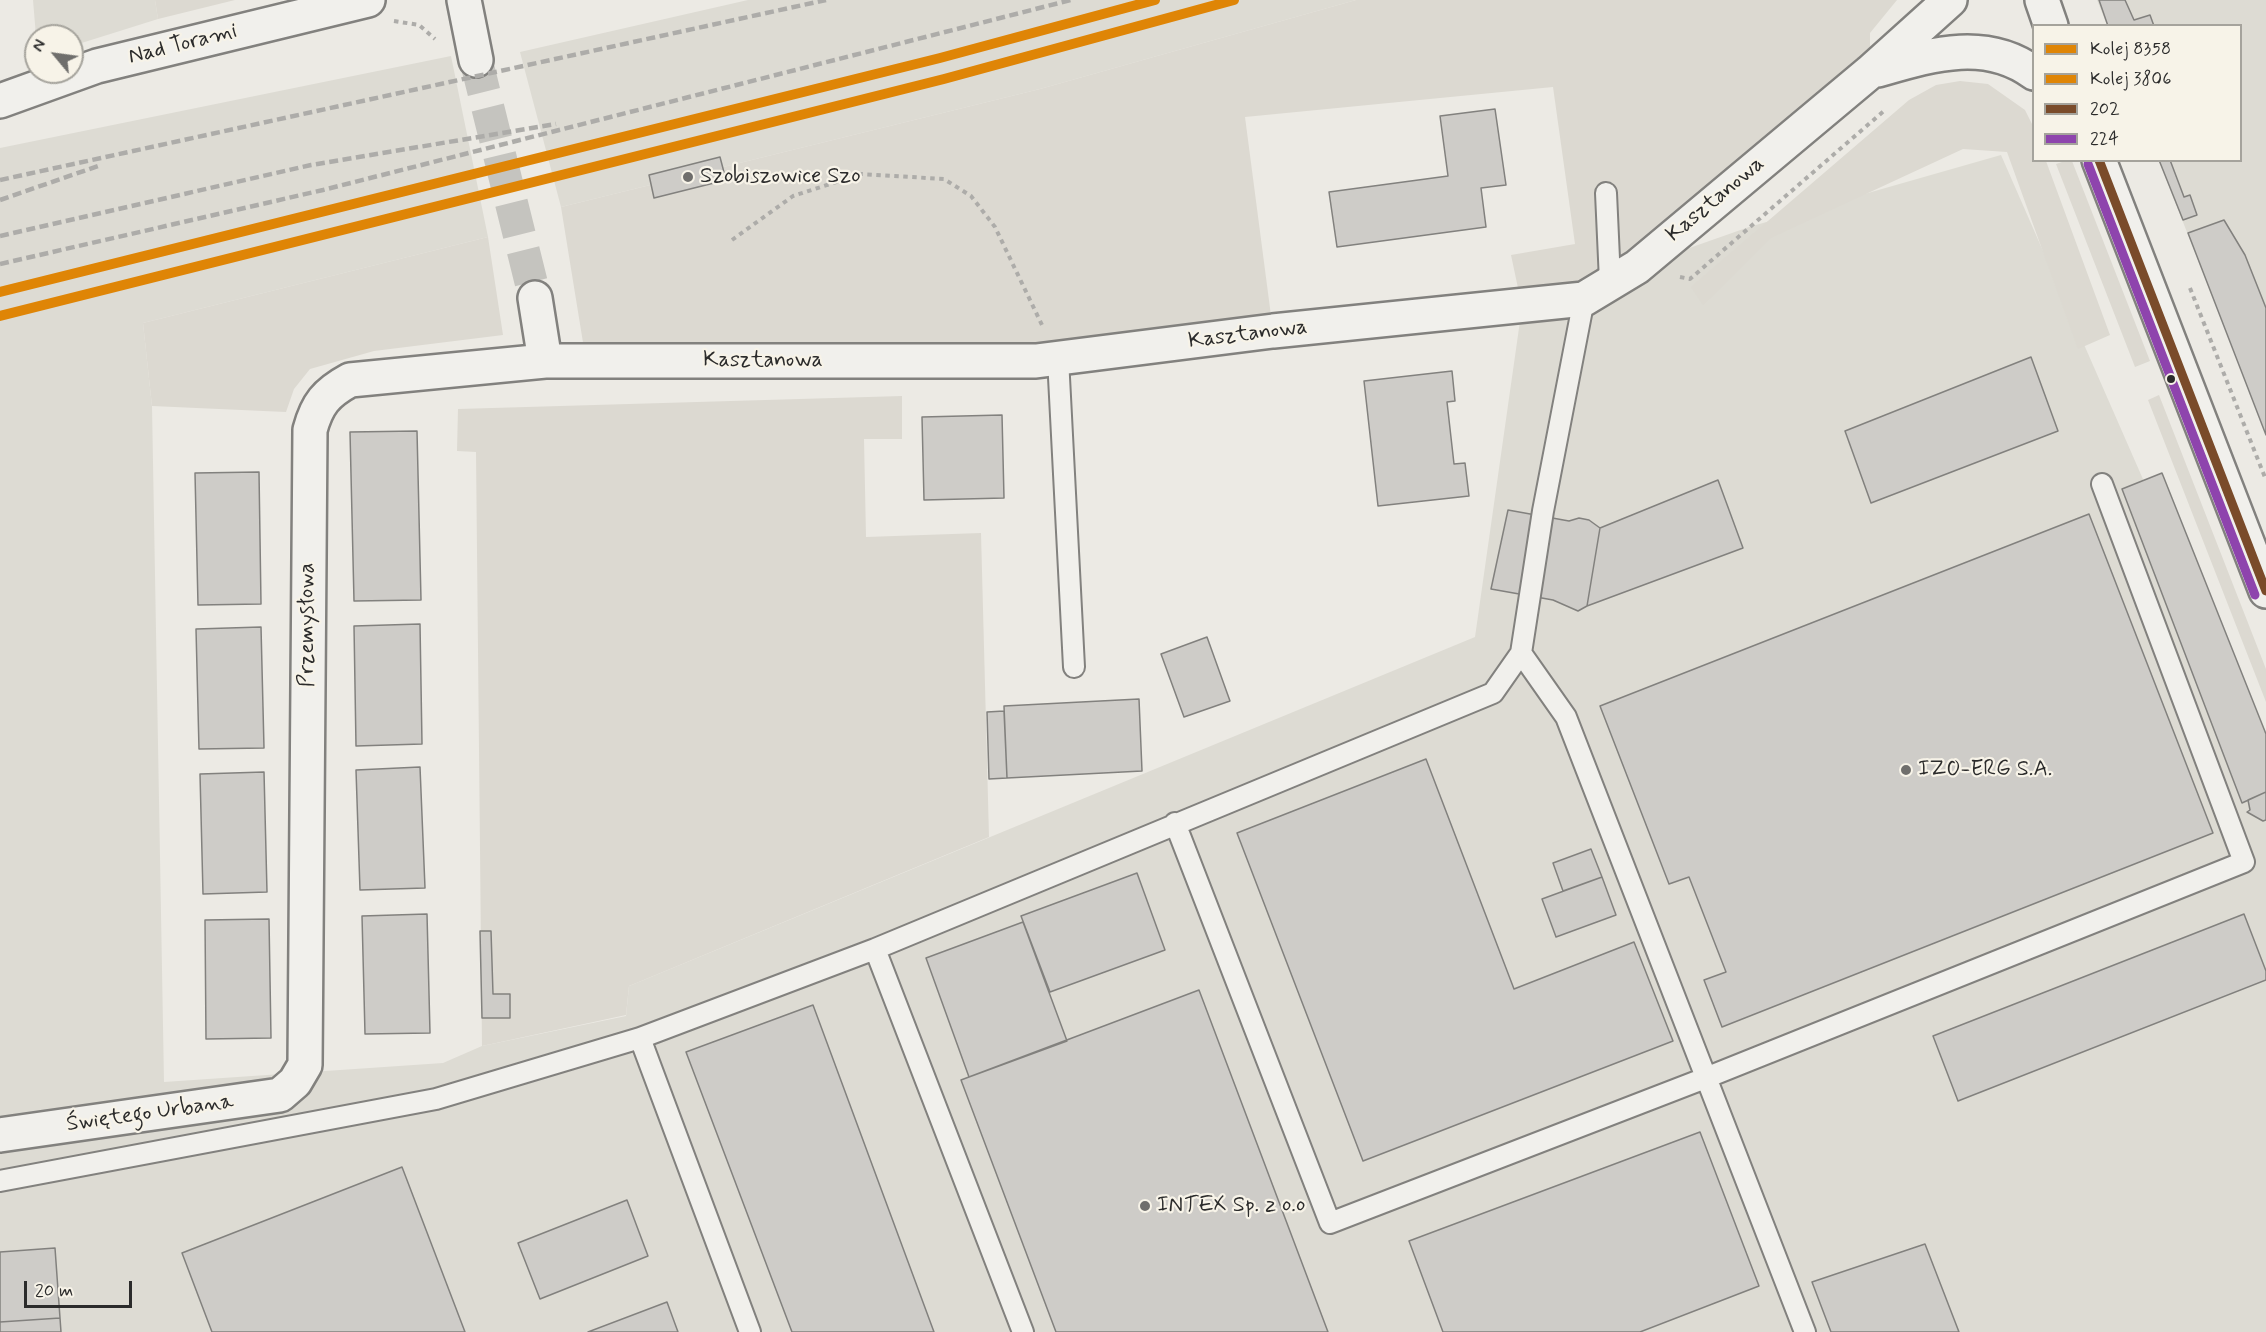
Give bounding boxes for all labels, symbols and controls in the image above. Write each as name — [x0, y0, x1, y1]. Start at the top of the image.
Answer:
street label: Nad Torami — [126, 19, 240, 71]
north arrow — [24, 24, 84, 84]
legend — [2032, 24, 2242, 162]
text: N — [28, 36, 51, 56]
text: Kolej 8358 — [2090, 37, 2171, 61]
text: Kolej 3806 — [2090, 67, 2171, 91]
text: 202 — [2090, 97, 2120, 121]
text: 224 — [2090, 127, 2119, 151]
street label: Kasztanowa — [1662, 151, 1770, 249]
place label: Szobiszowice Szo — [700, 164, 861, 190]
marker: Szobiszowice Szo — [681, 170, 695, 184]
street label: Kasztanowa — [1187, 315, 1309, 355]
street label: Kasztanowa — [703, 348, 823, 374]
unlabelled marker — [2165, 373, 2177, 385]
street label: Przemysłowa — [295, 563, 321, 687]
place label: IZO-ERG S.A. — [1918, 757, 2052, 783]
marker: IZO-ERG S.A. — [1899, 763, 1913, 777]
street label: Świętego Urbana — [65, 1089, 235, 1139]
place label: INTEX Sp. z o.o — [1157, 1193, 1305, 1219]
marker: INTEX Sp. z o.o — [1138, 1199, 1152, 1213]
scale bar — [27, 1269, 135, 1307]
text: 20 m — [35, 1279, 73, 1303]

